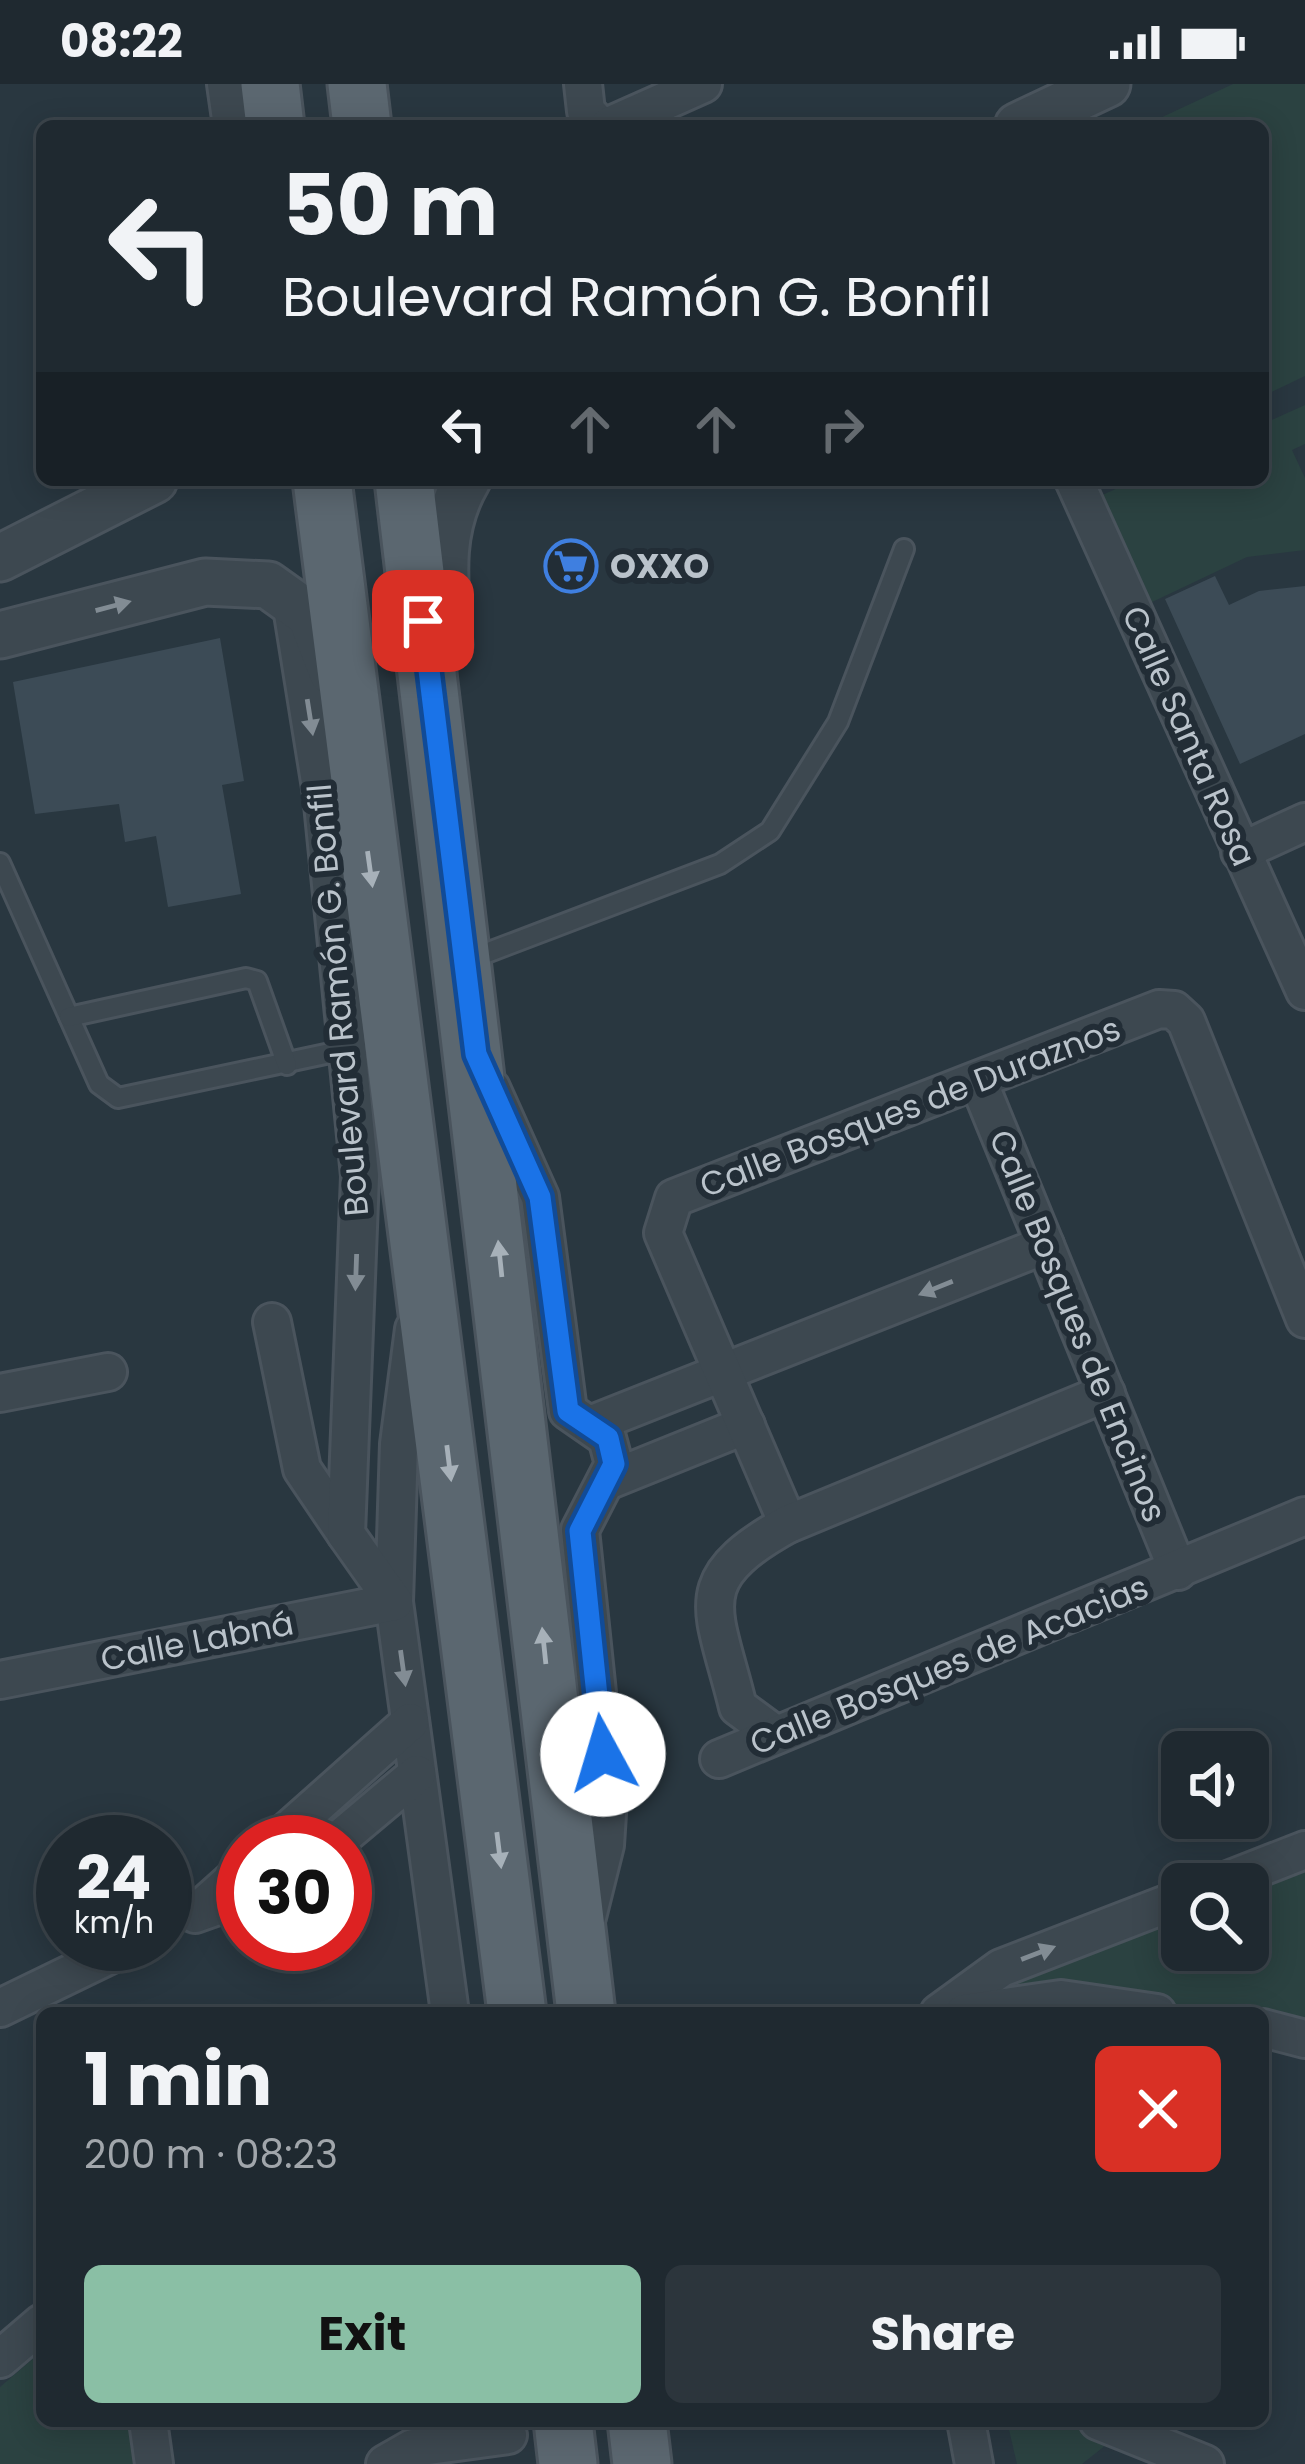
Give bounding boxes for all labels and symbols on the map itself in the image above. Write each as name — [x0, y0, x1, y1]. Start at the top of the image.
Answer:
supermarket icon: OXXO — [543, 538, 599, 594]
place label: OXXO — [610, 543, 709, 590]
pin — [372, 570, 474, 672]
one-way arrow — [95, 596, 132, 615]
street label: Calle Santa Rosa — [1111, 599, 1267, 873]
one-way arrow — [300, 699, 319, 736]
street label: Boulevard Ramón G. Bonfil — [296, 782, 380, 1218]
one-way arrow — [360, 850, 379, 888]
street label: Calle Bosques de Duraznos — [693, 1005, 1127, 1209]
street label: Calle Bosques de Encinos — [978, 1123, 1178, 1529]
one-way arrow — [490, 1240, 509, 1277]
one-way arrow — [346, 1254, 365, 1292]
one-way arrow — [918, 1280, 954, 1299]
one-way arrow — [440, 1445, 459, 1483]
street label: Calle Bosques de Acacias — [743, 1563, 1155, 1767]
street label: Calle Labná — [97, 1599, 297, 1683]
one-way arrow — [534, 1627, 553, 1665]
one-way arrow — [394, 1650, 413, 1688]
position arrow — [540, 1691, 666, 1817]
speed limit sign: 30 — [216, 1815, 372, 1971]
one-way arrow — [489, 1832, 508, 1869]
one-way arrow — [1021, 1943, 1057, 1962]

